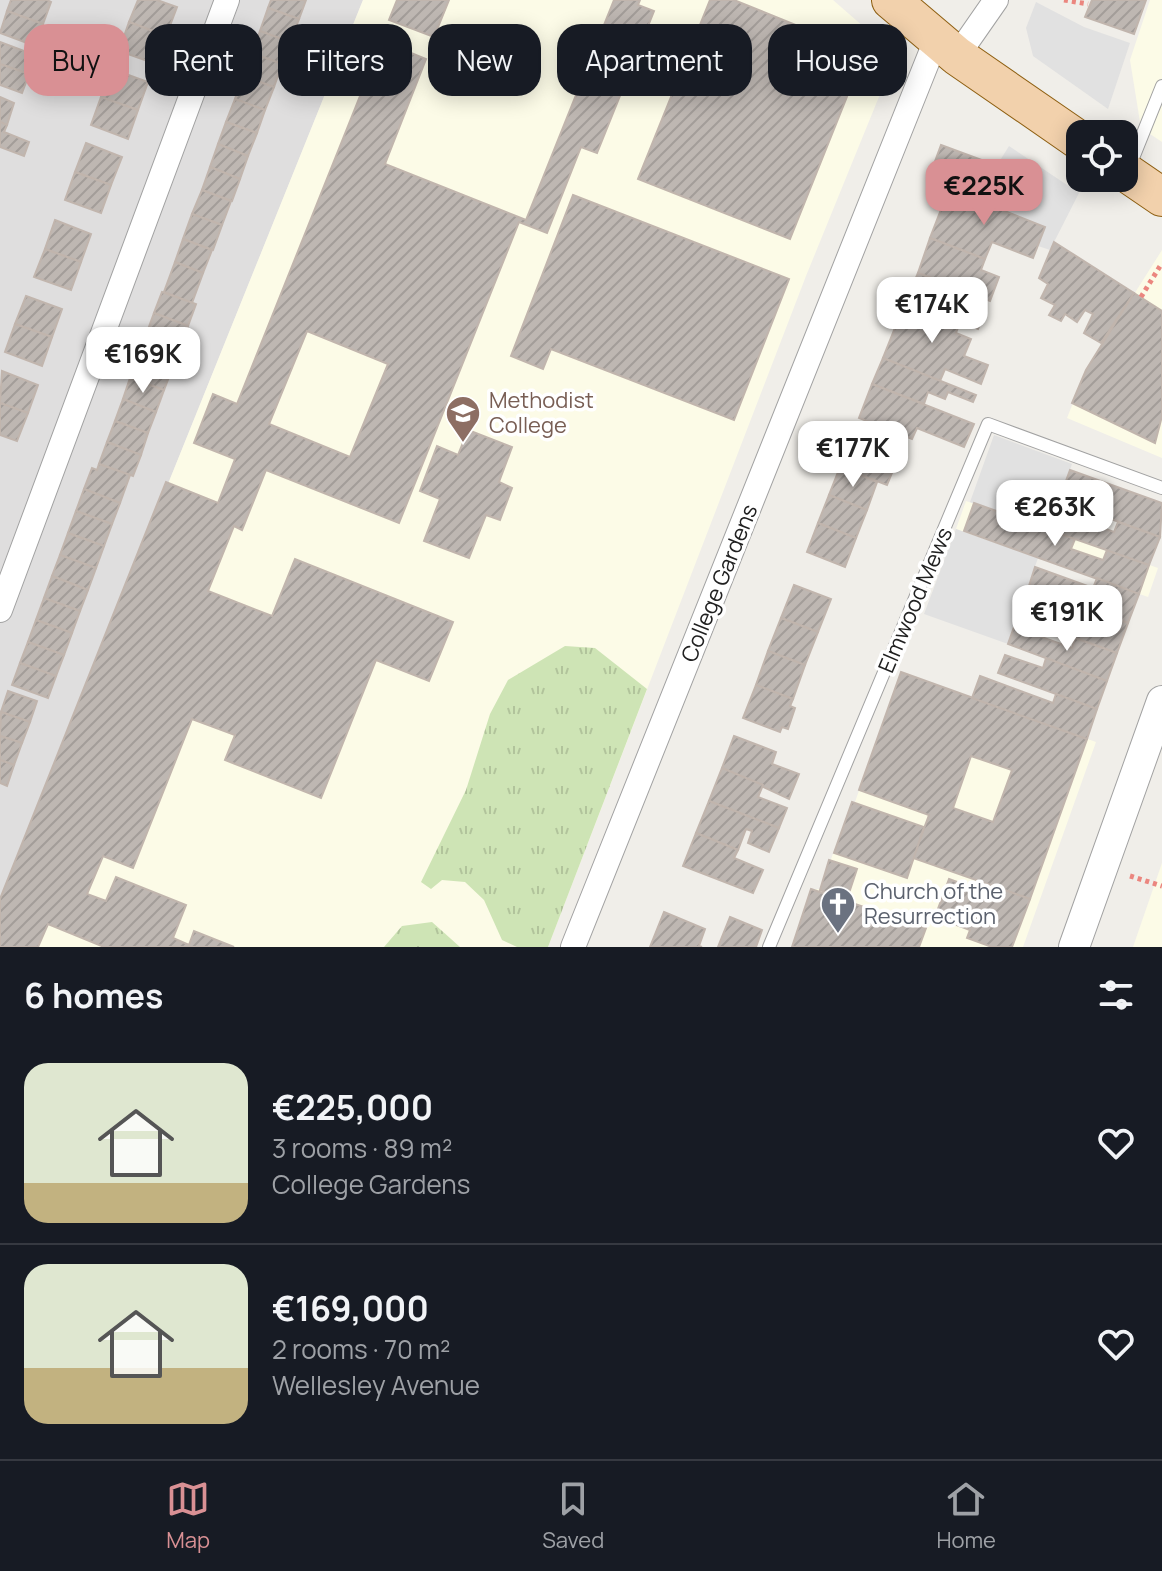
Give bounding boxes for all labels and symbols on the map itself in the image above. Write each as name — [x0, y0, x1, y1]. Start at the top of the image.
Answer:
pin: €225K — [928, 159, 1040, 227]
pin: €174K — [876, 277, 988, 345]
pin: €169K — [87, 327, 199, 395]
place label: Methodist College — [489, 385, 594, 440]
school or university icon: Methodist College — [444, 394, 482, 444]
pin: €177K — [797, 421, 909, 489]
pin: €263K — [999, 480, 1111, 548]
street label: College Gardens — [674, 500, 764, 666]
street label: Elmwood Mews — [871, 523, 959, 677]
pin: €191K — [1011, 585, 1123, 653]
place label: Church of the Resurrection — [864, 876, 1003, 931]
church icon: Church of the Resurrection — [819, 885, 857, 935]

